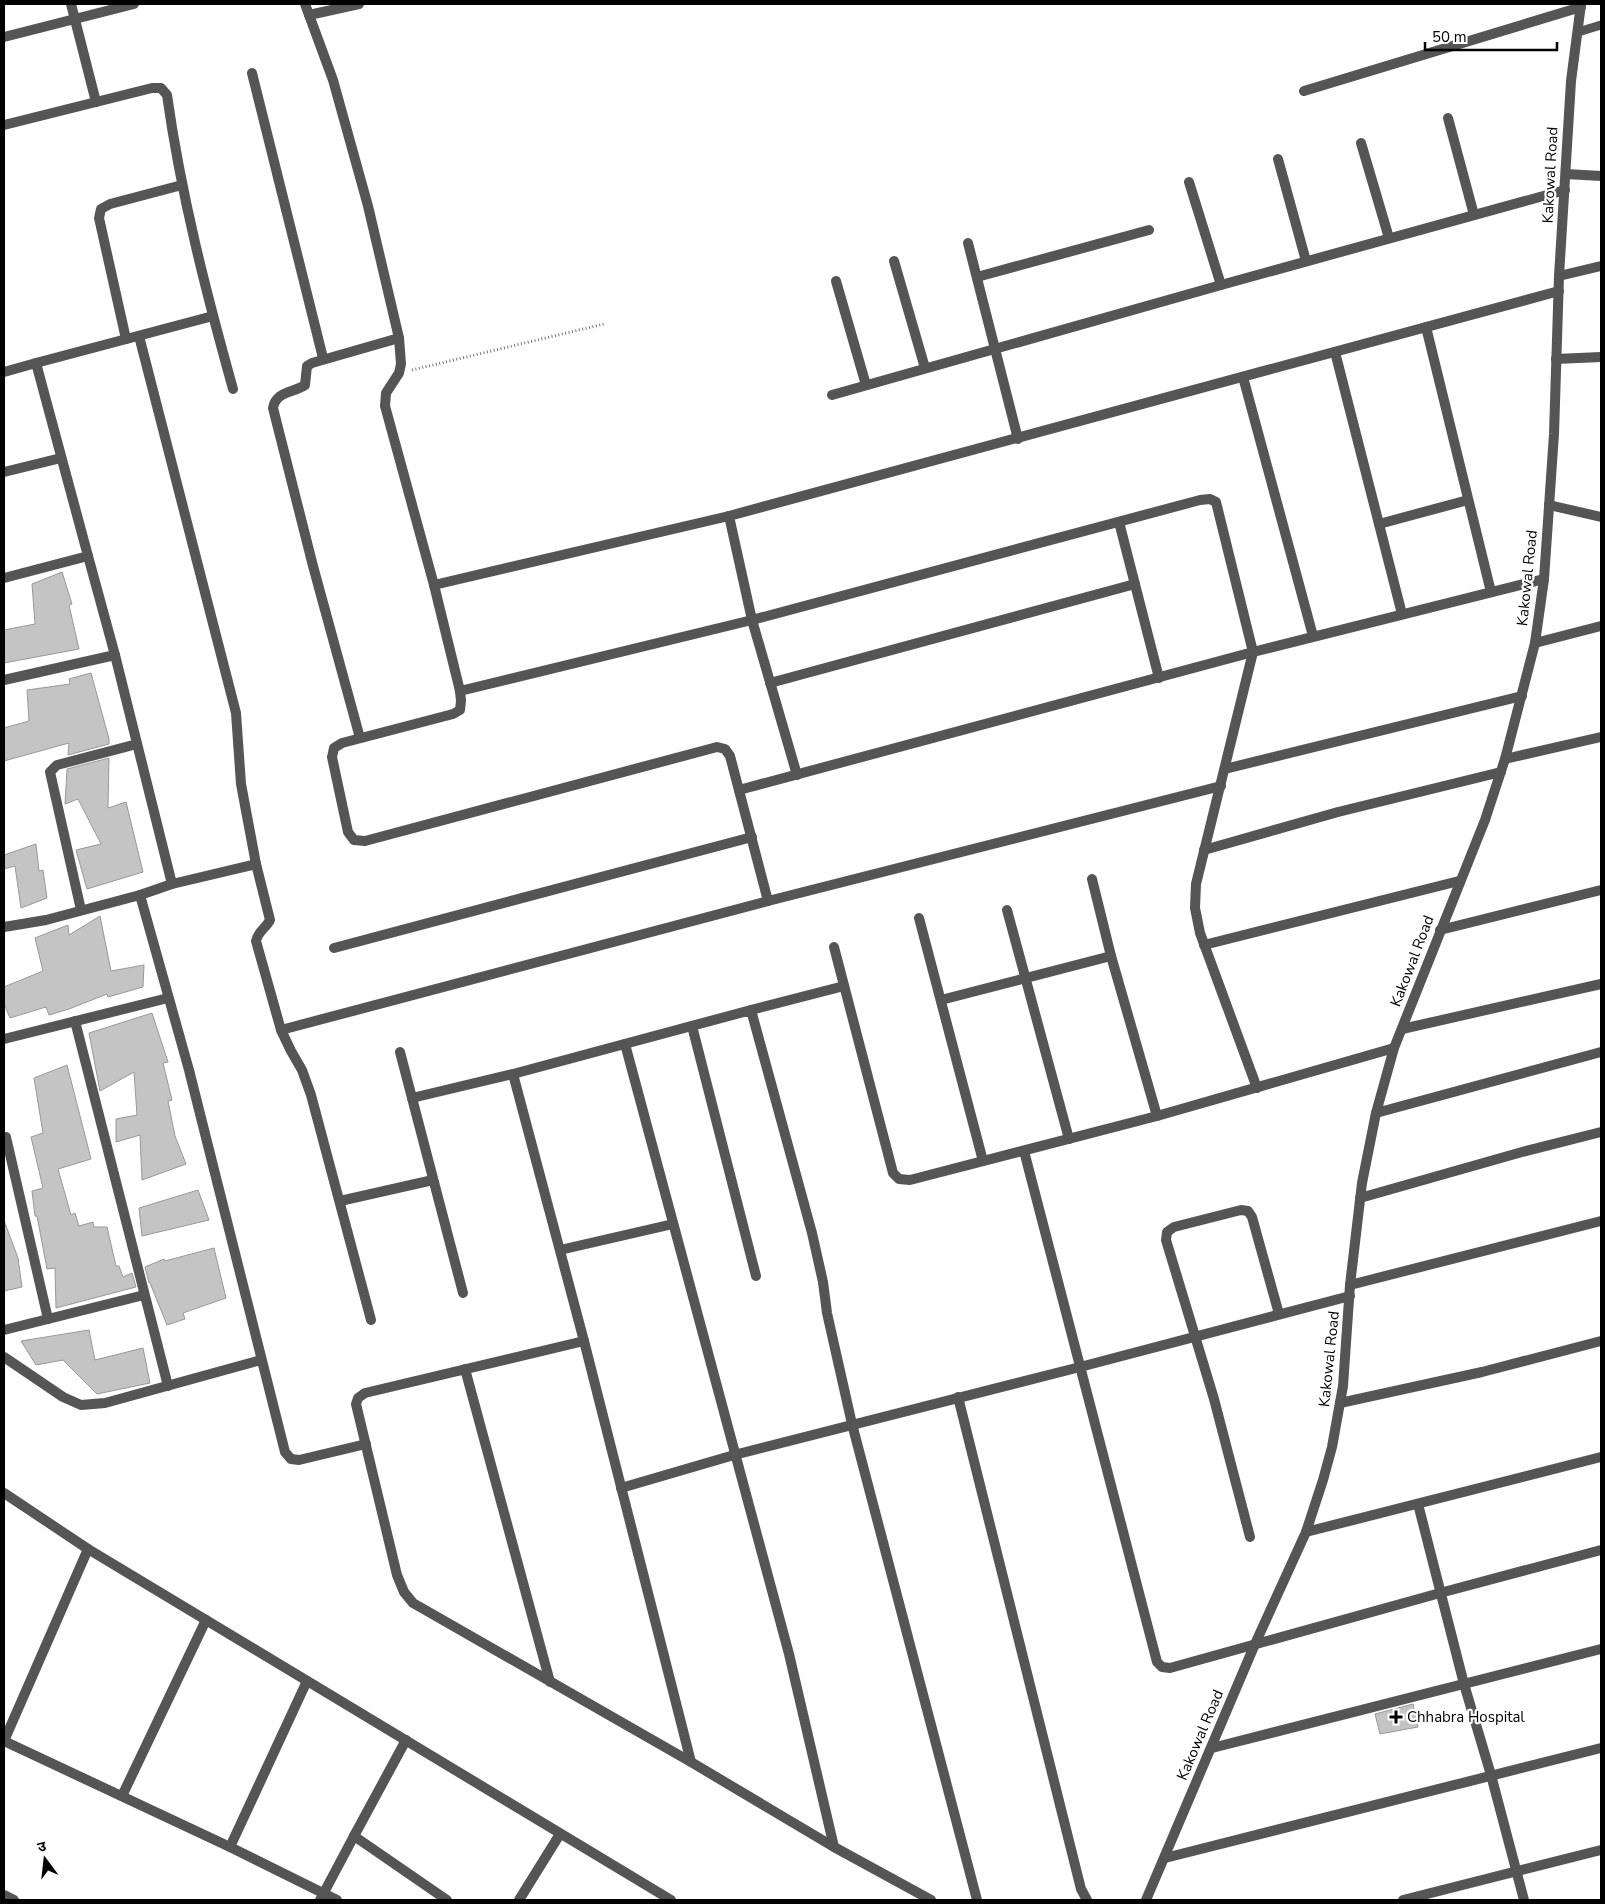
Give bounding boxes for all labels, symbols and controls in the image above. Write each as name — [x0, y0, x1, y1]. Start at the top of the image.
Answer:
scale bar — [1425, 20, 1558, 52]
text: 50 m — [1432, 27, 1467, 47]
street label: Kakowal Road — [1537, 126, 1563, 224]
street label: Kakowal Road — [1512, 529, 1542, 627]
street label: Kakowal Road — [1385, 912, 1439, 1010]
street label: Kakowal Road — [1314, 1310, 1344, 1408]
street label: Kakowal Road — [1172, 1687, 1228, 1783]
place label: Chhabra Hospital — [1407, 1707, 1525, 1727]
marker: Chhabra Hospital — [1389, 1710, 1403, 1724]
north arrow — [20, 1834, 70, 1884]
text: उ — [35, 1836, 49, 1857]

